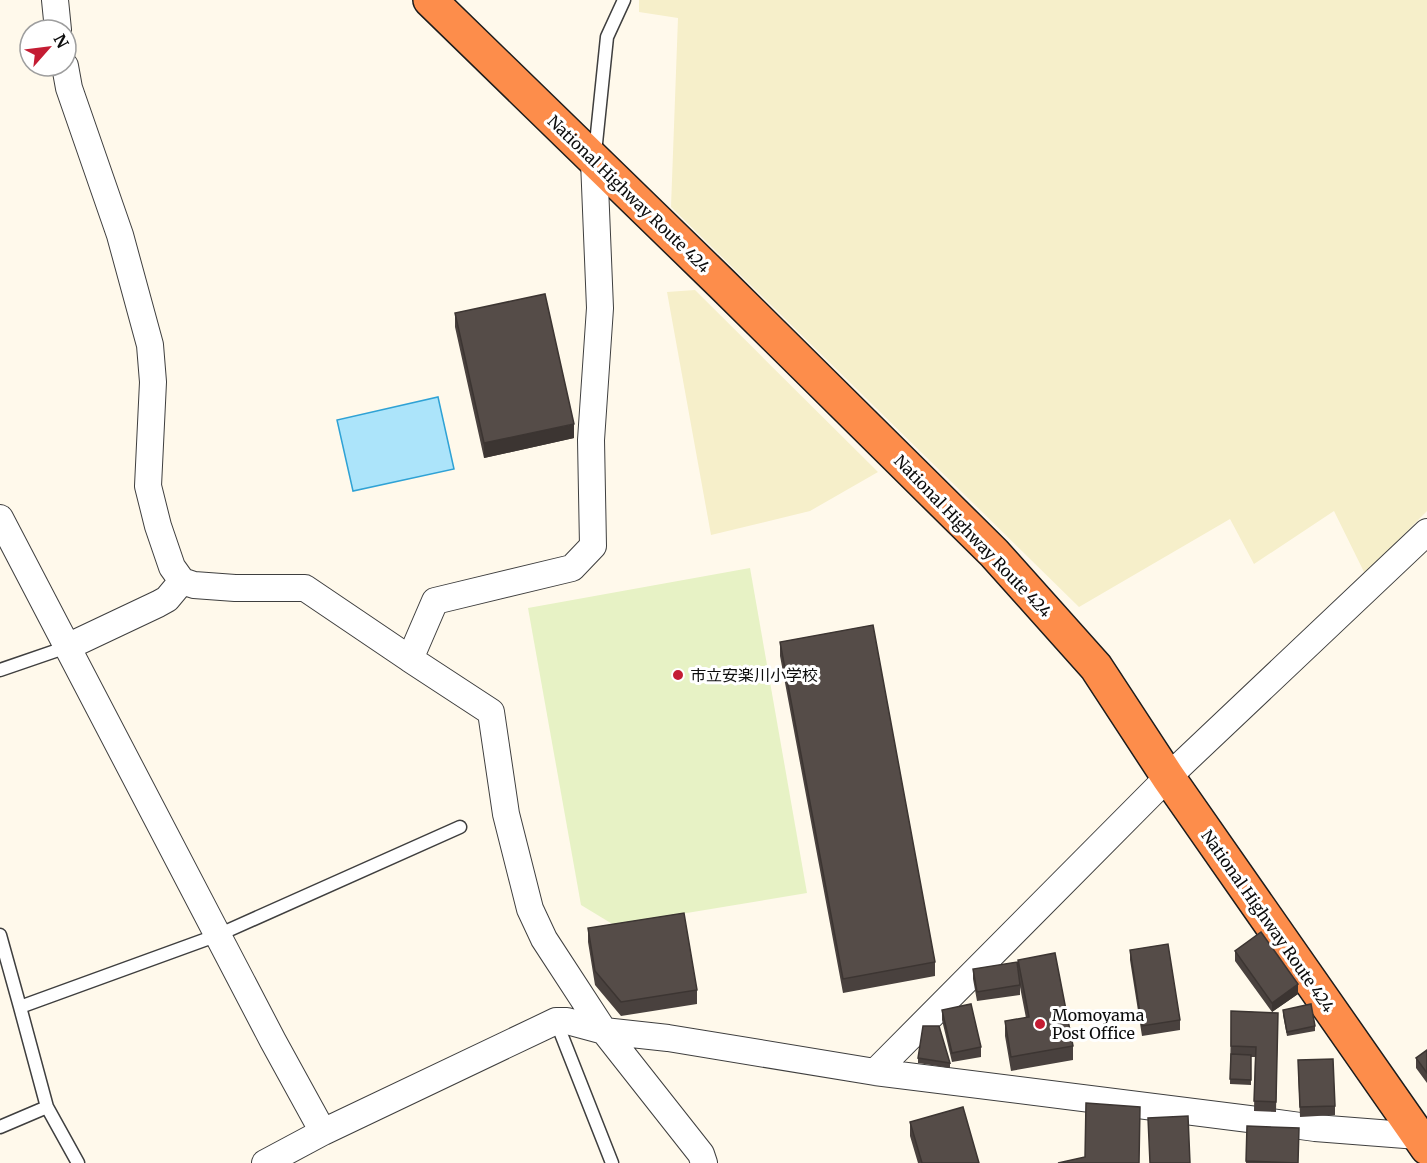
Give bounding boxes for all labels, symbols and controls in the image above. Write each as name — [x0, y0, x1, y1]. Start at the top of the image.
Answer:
north arrow — [18, 18, 78, 78]
text: N — [49, 31, 73, 52]
street label: National Highway Route 424 — [544, 111, 714, 277]
street label: National Highway Route 424 — [890, 451, 1056, 621]
place label: 市立安楽川小学校 — [690, 665, 818, 685]
marker: 市立安楽川小学校 — [671, 668, 685, 682]
street label: National Highway Route 424 — [1197, 826, 1339, 1016]
place label: Momoyama Post Office — [1052, 1005, 1145, 1043]
marker: Momoyama Post Office — [1033, 1017, 1047, 1031]

